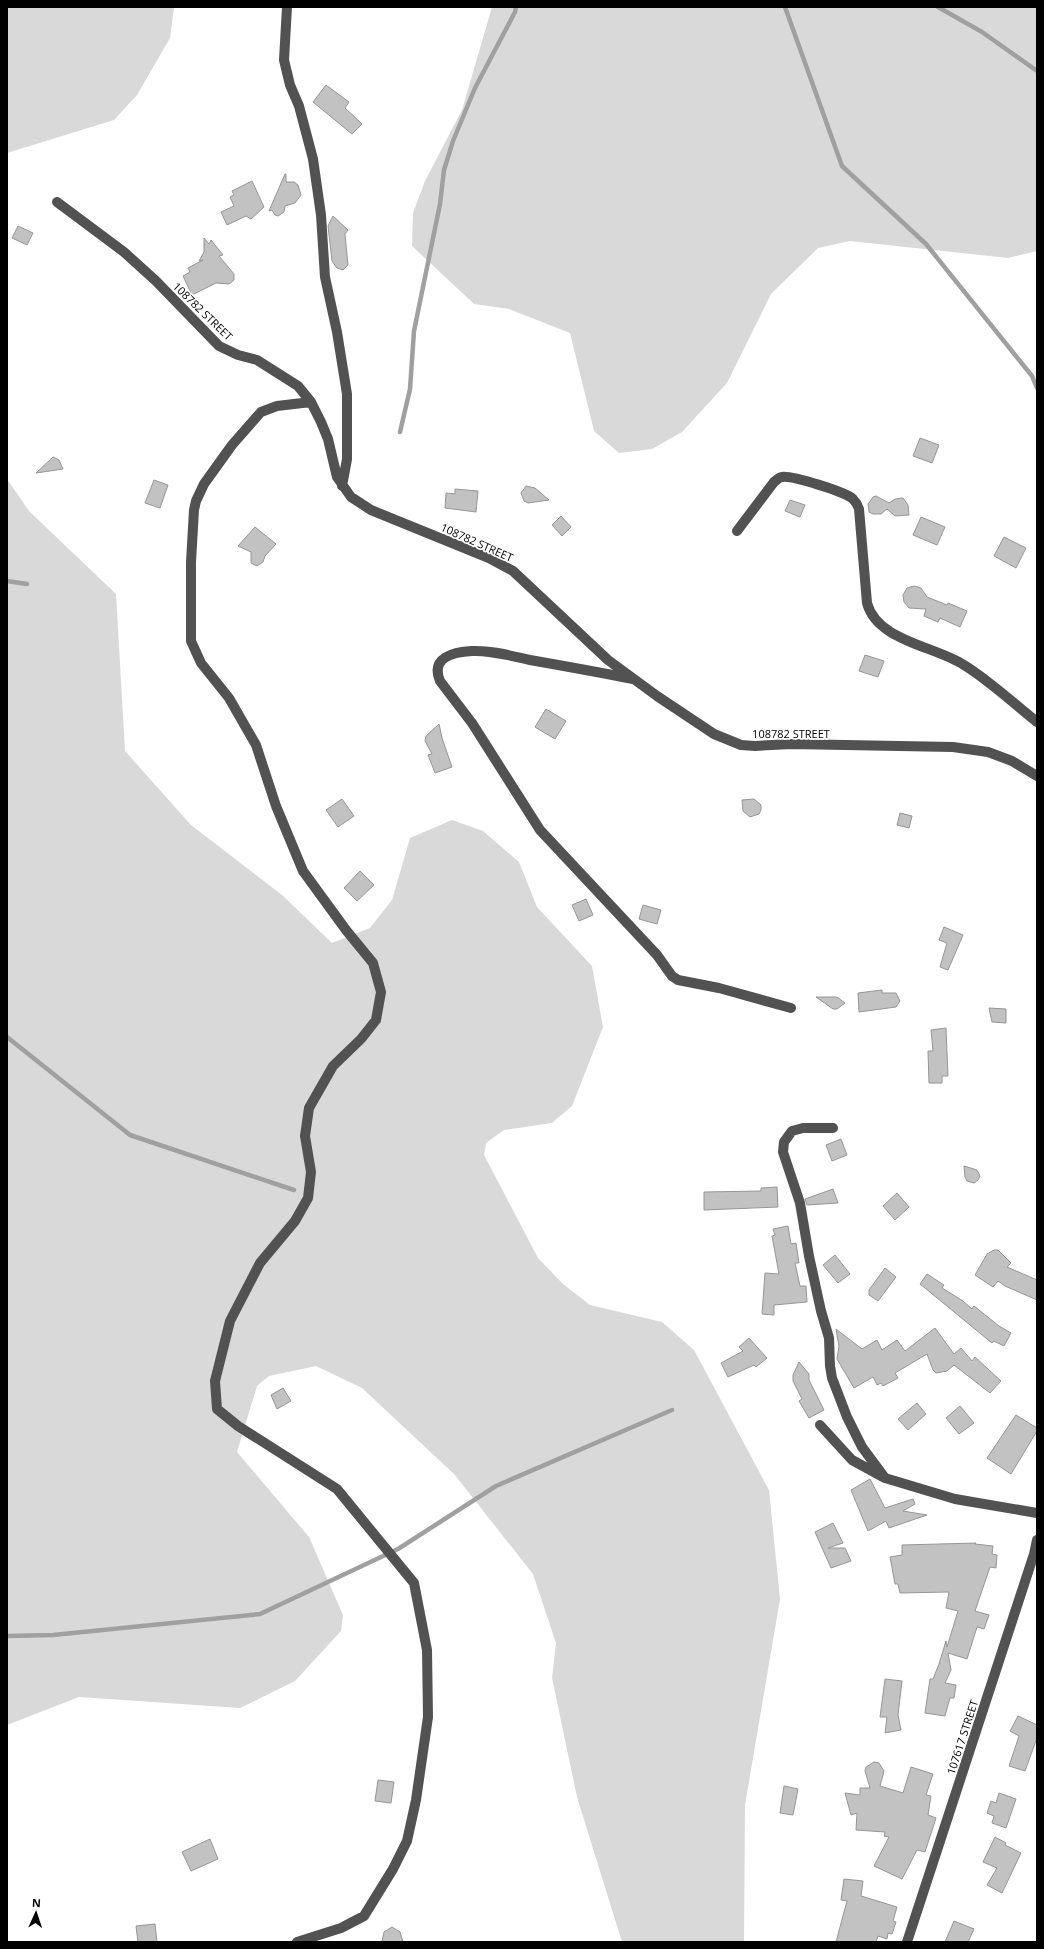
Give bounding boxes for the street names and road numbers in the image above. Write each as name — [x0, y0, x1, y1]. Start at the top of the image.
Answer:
street label: 108782 STREET — [170, 279, 236, 343]
street label: 108782 STREET — [438, 519, 516, 565]
street label: 108782 STREET — [752, 726, 830, 741]
street label: 107617 STREET — [943, 1698, 981, 1776]

